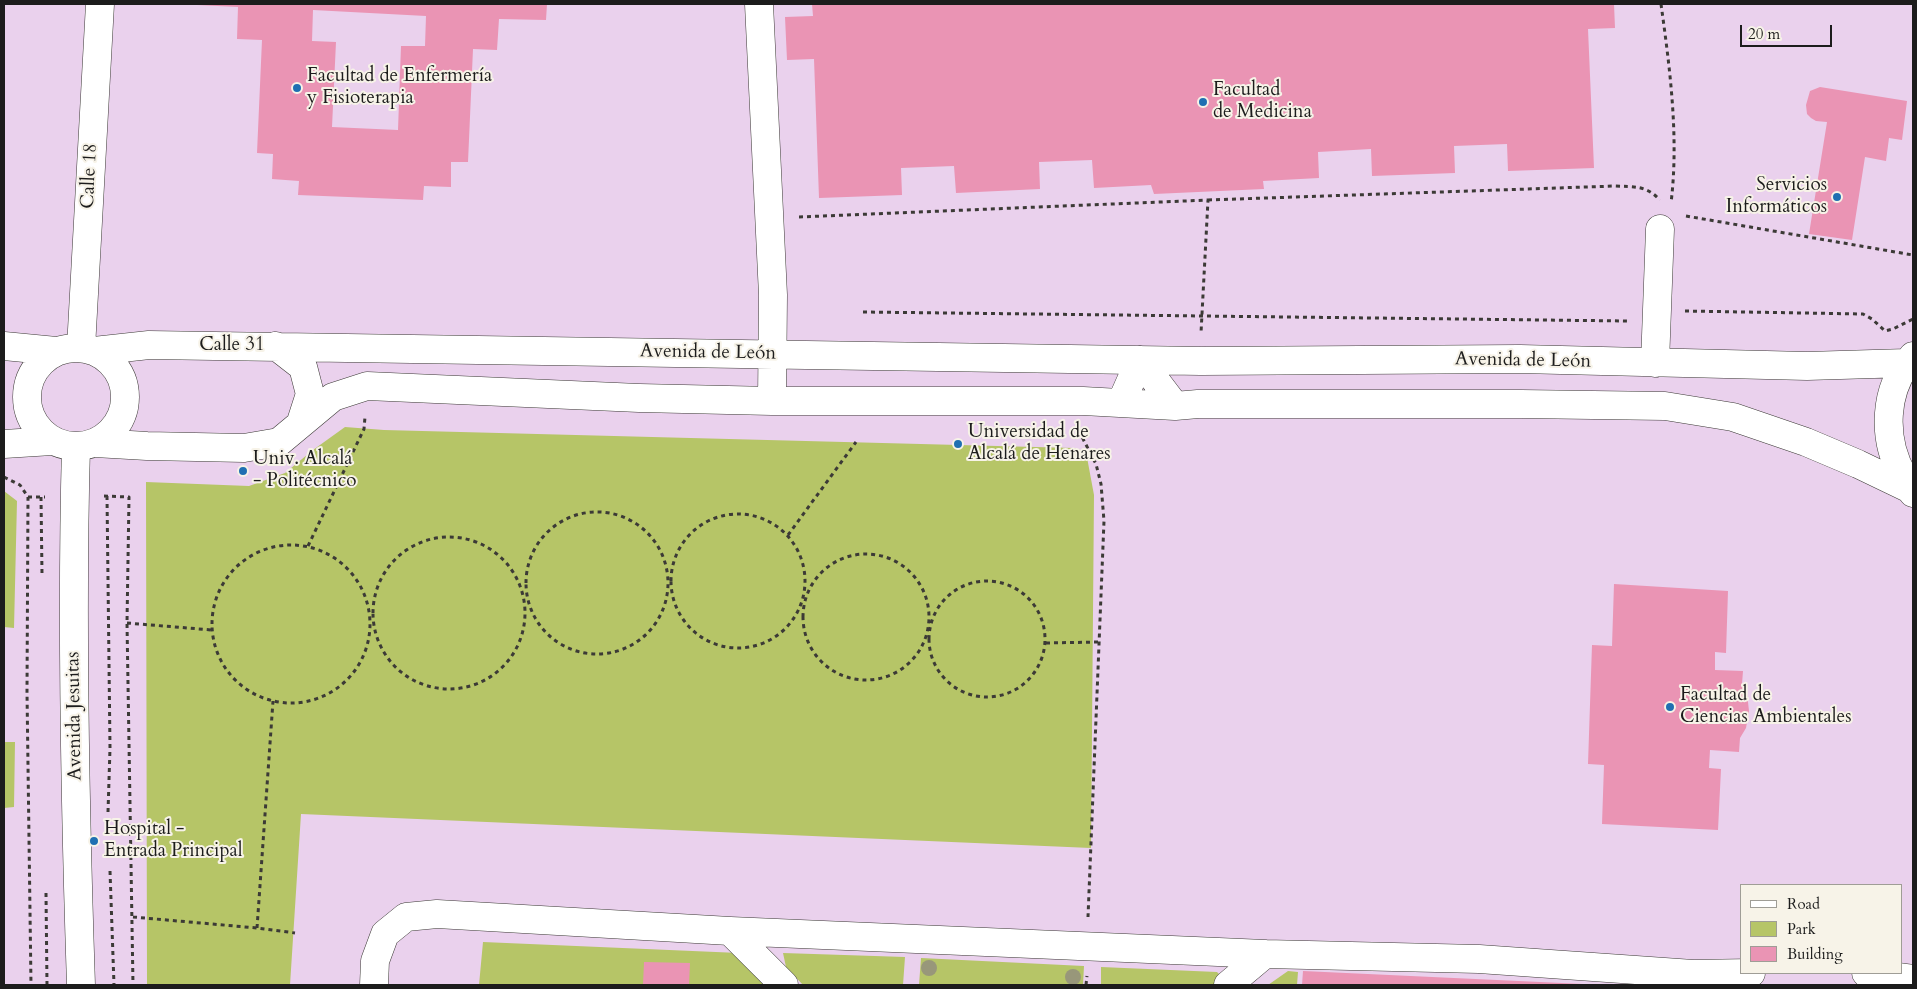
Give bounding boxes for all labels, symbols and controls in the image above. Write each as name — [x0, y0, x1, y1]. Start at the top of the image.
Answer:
scale bar — [1742, 15, 1834, 47]
text: 20 m — [1748, 24, 1780, 44]
place label: Facultad de Enfermería y Fisioterapia — [307, 66, 492, 110]
place label: Facultad de Medicina — [1213, 80, 1312, 124]
marker: Facultad de Enfermería y Fisioterapia — [291, 82, 303, 94]
marker: Facultad de Medicina — [1197, 96, 1209, 108]
street label: Calle 18 — [77, 143, 103, 209]
place label: Servicios Informáticos — [1726, 175, 1827, 219]
marker: Servicios Informáticos — [1831, 191, 1843, 203]
street label: Calle 31 — [199, 335, 265, 357]
street label: Avenida de León — [640, 340, 776, 366]
street label: Avenida de León — [1455, 348, 1591, 374]
place label: Universidad de Alcalá de Henares — [968, 422, 1111, 466]
marker: Universidad de Alcalá de Henares — [952, 438, 964, 450]
place label: Univ. Alcalá - Politécnico — [253, 449, 357, 493]
marker: Univ. Alcalá - Politécnico — [237, 465, 249, 477]
street label: Avenida Jesuitas — [62, 651, 88, 781]
place label: Facultad de Ciencias Ambientales — [1680, 685, 1852, 729]
marker: Facultad de Ciencias Ambientales — [1664, 701, 1676, 713]
place label: Hospital - Entrada Principal — [104, 819, 243, 863]
marker: Hospital - Entrada Principal — [88, 835, 100, 847]
legend — [1740, 884, 1902, 974]
text: Road — [1787, 894, 1820, 914]
text: Park — [1787, 919, 1816, 939]
text: Building — [1787, 944, 1843, 964]

